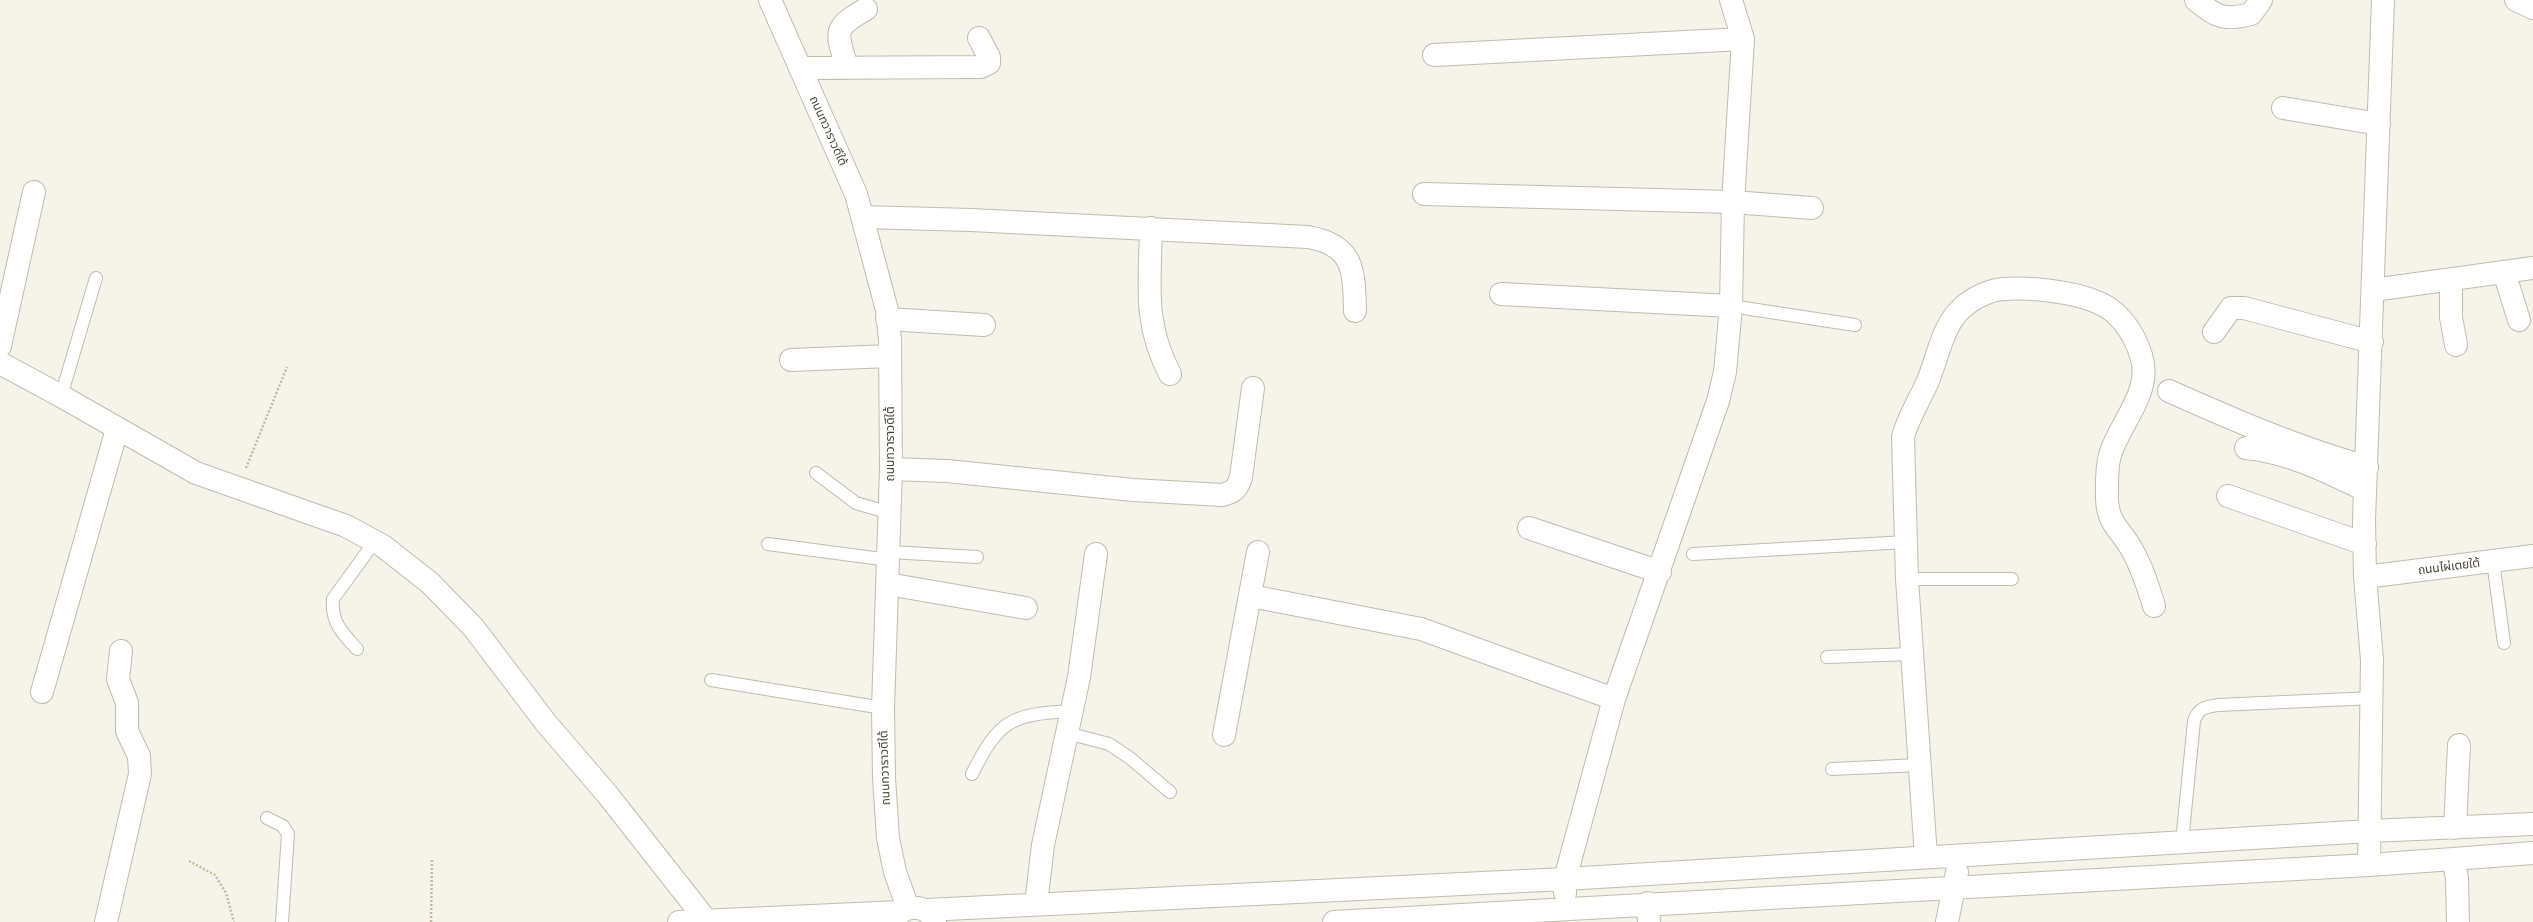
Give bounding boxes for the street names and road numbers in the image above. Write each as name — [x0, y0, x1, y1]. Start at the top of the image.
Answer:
street label: ถนนทวาราวดีใต้ — [806, 94, 850, 168]
street label: ถนนทวาราวดีใต้ — [884, 406, 898, 482]
street label: ถนนไผ่เตยใต้ — [2417, 556, 2481, 578]
street label: ถนนทวาราวดีใต้ — [876, 730, 894, 806]

